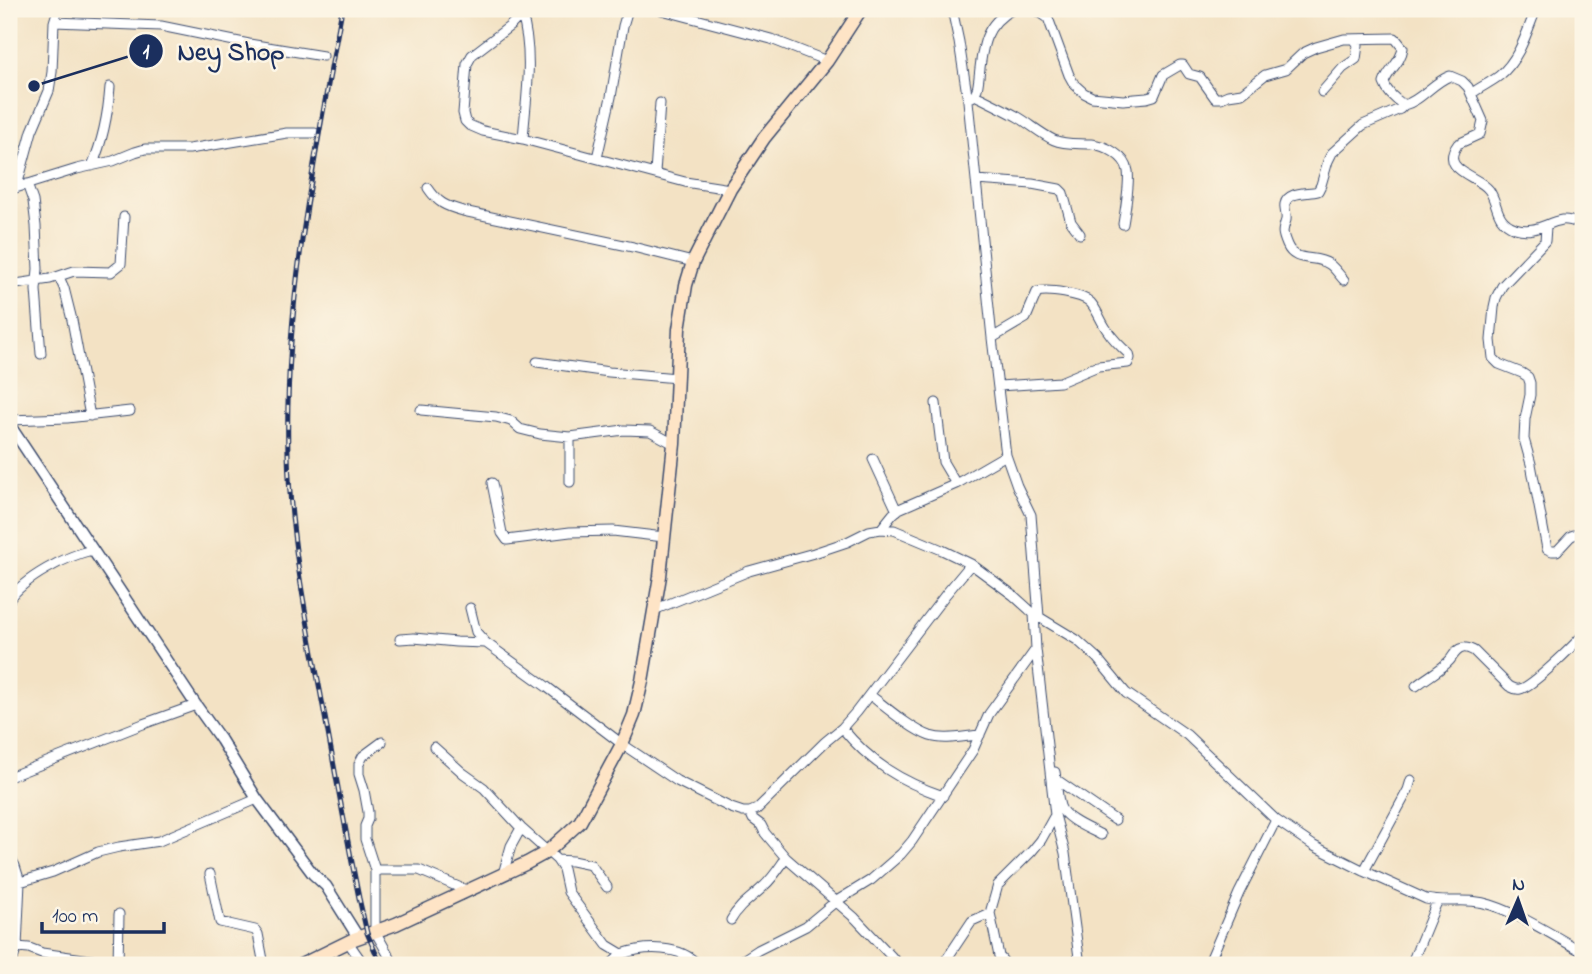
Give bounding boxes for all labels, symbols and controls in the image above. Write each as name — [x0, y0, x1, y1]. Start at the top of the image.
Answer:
callout: Ney Shop — [129, 27, 298, 74]
text: Ney Shop — [178, 35, 284, 73]
text: 1 — [143, 38, 150, 68]
north arrow — [1484, 866, 1554, 936]
text: N — [1512, 872, 1526, 899]
scale bar — [42, 890, 164, 934]
text: 100 m — [52, 902, 98, 932]

